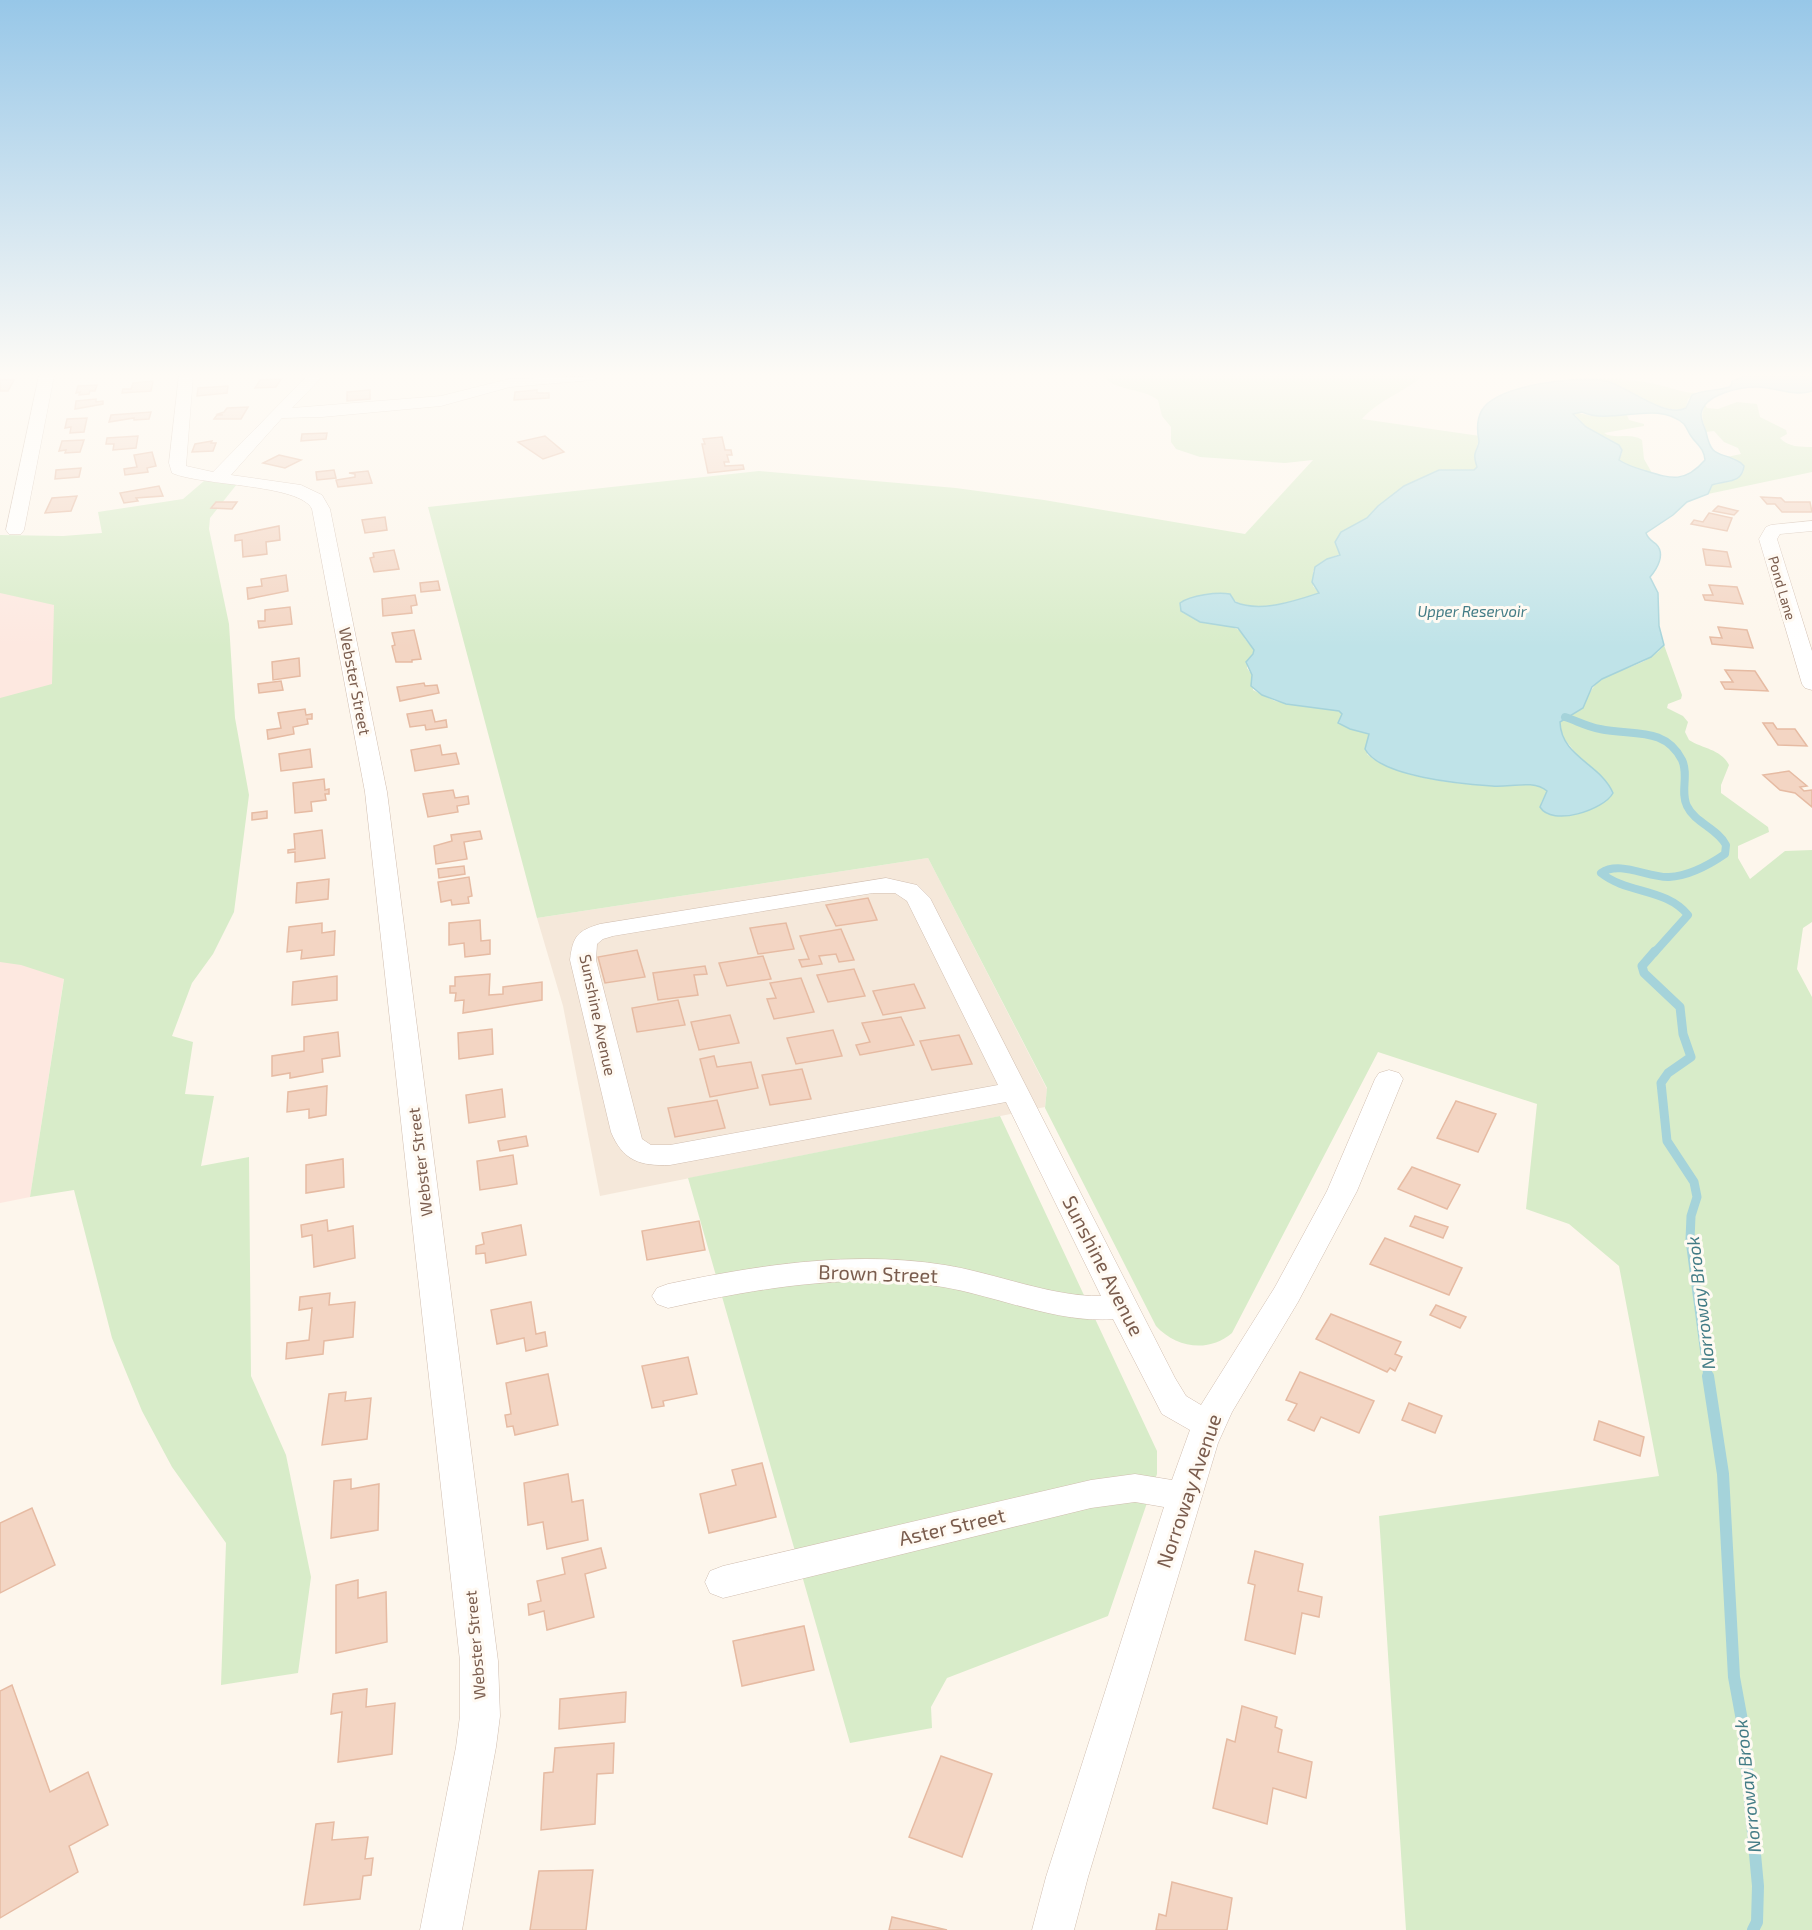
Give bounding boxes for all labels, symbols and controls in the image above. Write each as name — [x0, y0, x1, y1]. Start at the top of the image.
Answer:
street label: Pond Lane — [1765, 554, 1800, 622]
water label: Upper Reservoir — [1417, 602, 1528, 620]
street label: Webster Street — [336, 625, 375, 736]
street label: Sunshine Avenue — [576, 953, 621, 1077]
street label: Webster Street — [403, 1107, 436, 1218]
street label: Sunshine Avenue — [1058, 1191, 1150, 1340]
water label: Norroway Brook — [1681, 1235, 1719, 1371]
street label: Brown Street — [818, 1259, 939, 1287]
street label: Norroway Avenue — [1150, 1411, 1226, 1571]
street label: Aster Street — [896, 1502, 1008, 1550]
street label: Webster Street — [460, 1590, 489, 1700]
water label: Norroway Brook — [1729, 1718, 1765, 1854]

